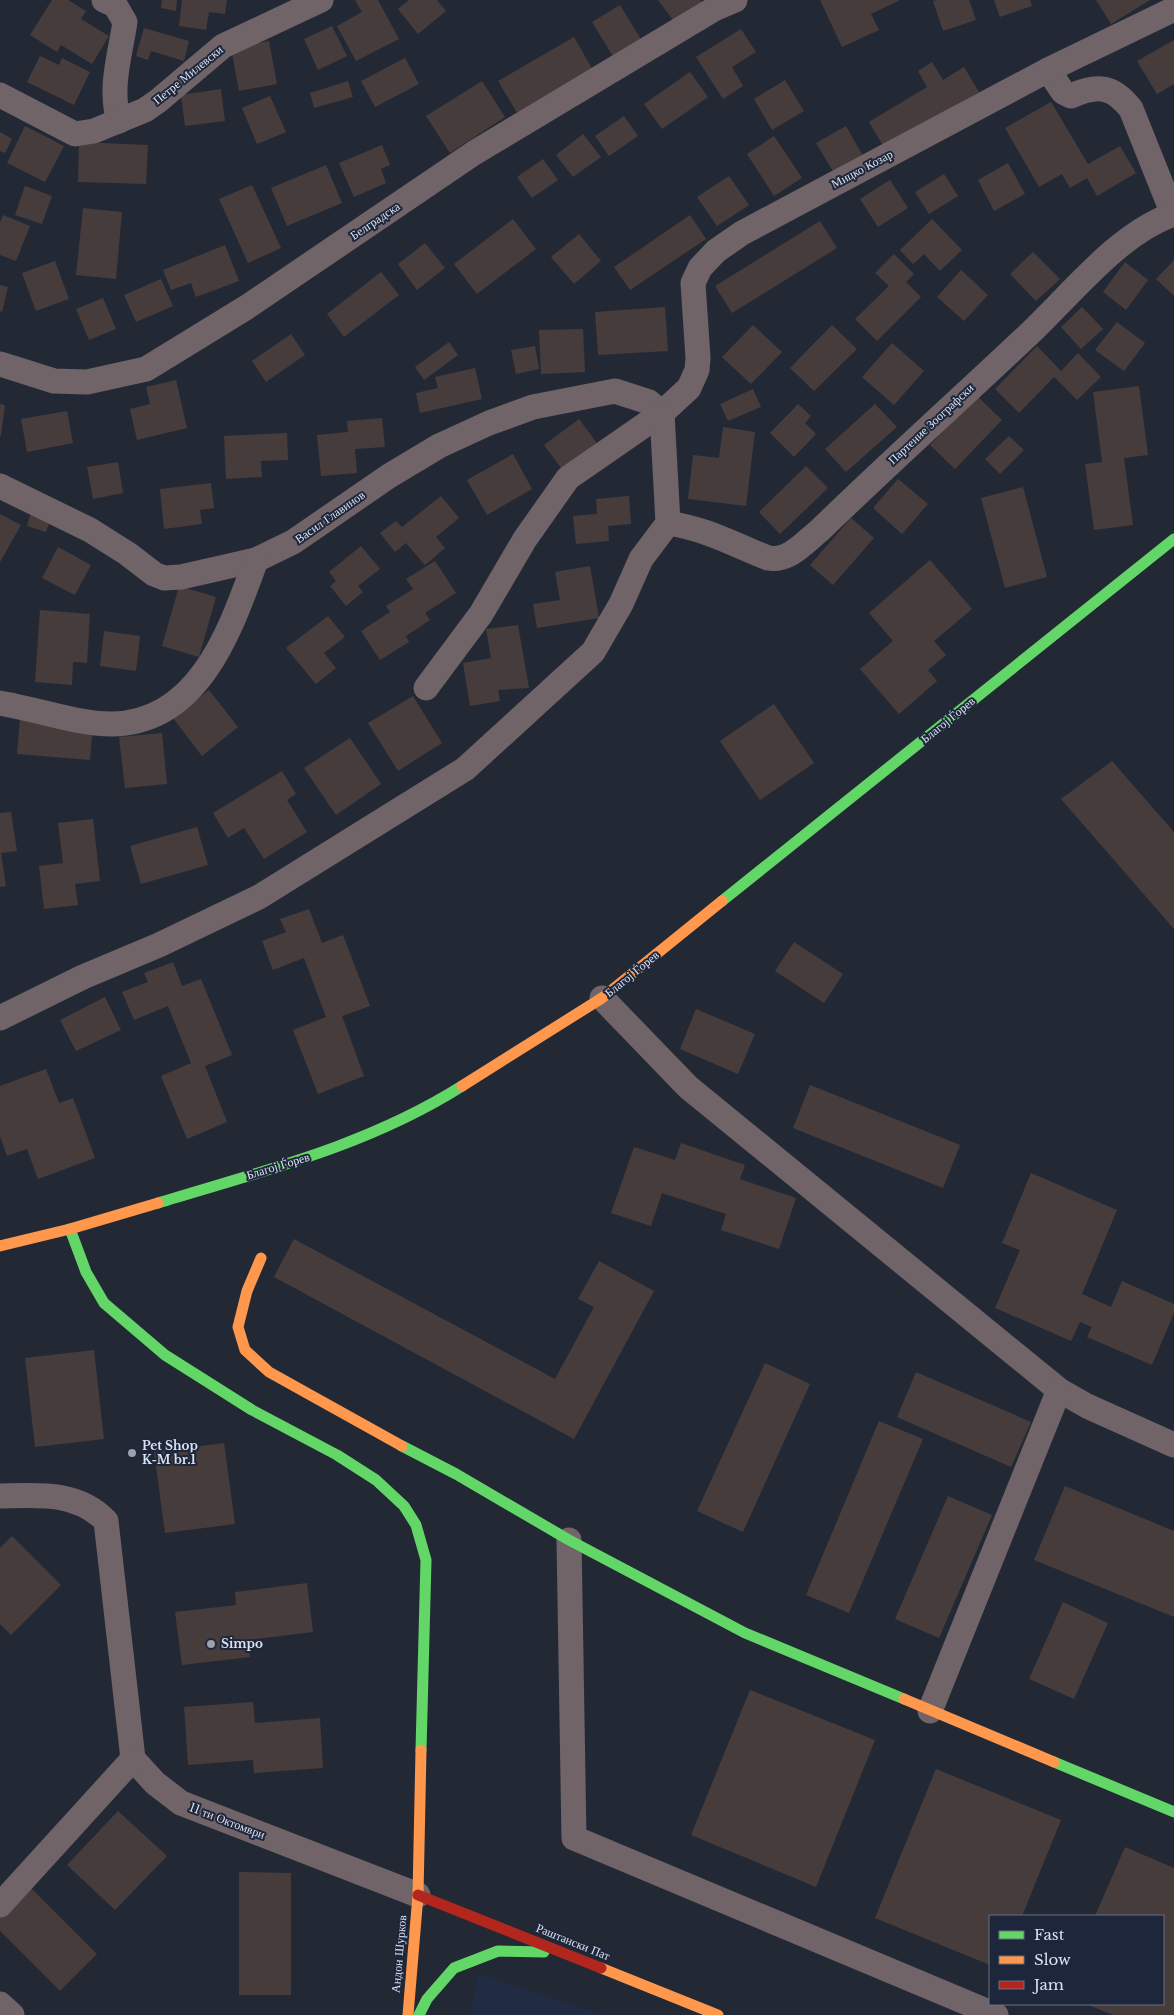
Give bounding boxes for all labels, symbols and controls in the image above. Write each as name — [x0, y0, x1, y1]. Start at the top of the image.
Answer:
street label: Петре Милевски — [150, 41, 226, 107]
street label: Мицко Козар — [828, 146, 895, 191]
street label: Белградска — [347, 198, 403, 243]
street label: Партение Зоографски — [885, 380, 977, 467]
street label: Васил Главинов — [292, 487, 368, 546]
street label: Благој Ѓорев — [918, 693, 978, 746]
street label: Благој Ѓорев — [602, 947, 662, 1000]
street label: Благој Ѓорев — [244, 1149, 312, 1182]
place label: Pet Shop K-M br.1 — [142, 1438, 198, 1467]
marker: Pet Shop K-M br.1 — [126, 1447, 138, 1459]
place label: Simpo — [221, 1636, 263, 1651]
marker: Simpo — [205, 1638, 217, 1650]
street label: 11 ти Октомври — [187, 1799, 268, 1842]
street label: Андон Шурков — [388, 1914, 409, 1993]
legend — [989, 1915, 1164, 2005]
street label: Раштански Пат — [534, 1920, 613, 1963]
text: Fast — [1034, 1925, 1065, 1944]
text: Slow — [1034, 1950, 1071, 1969]
text: Jam — [1032, 1975, 1064, 1994]

